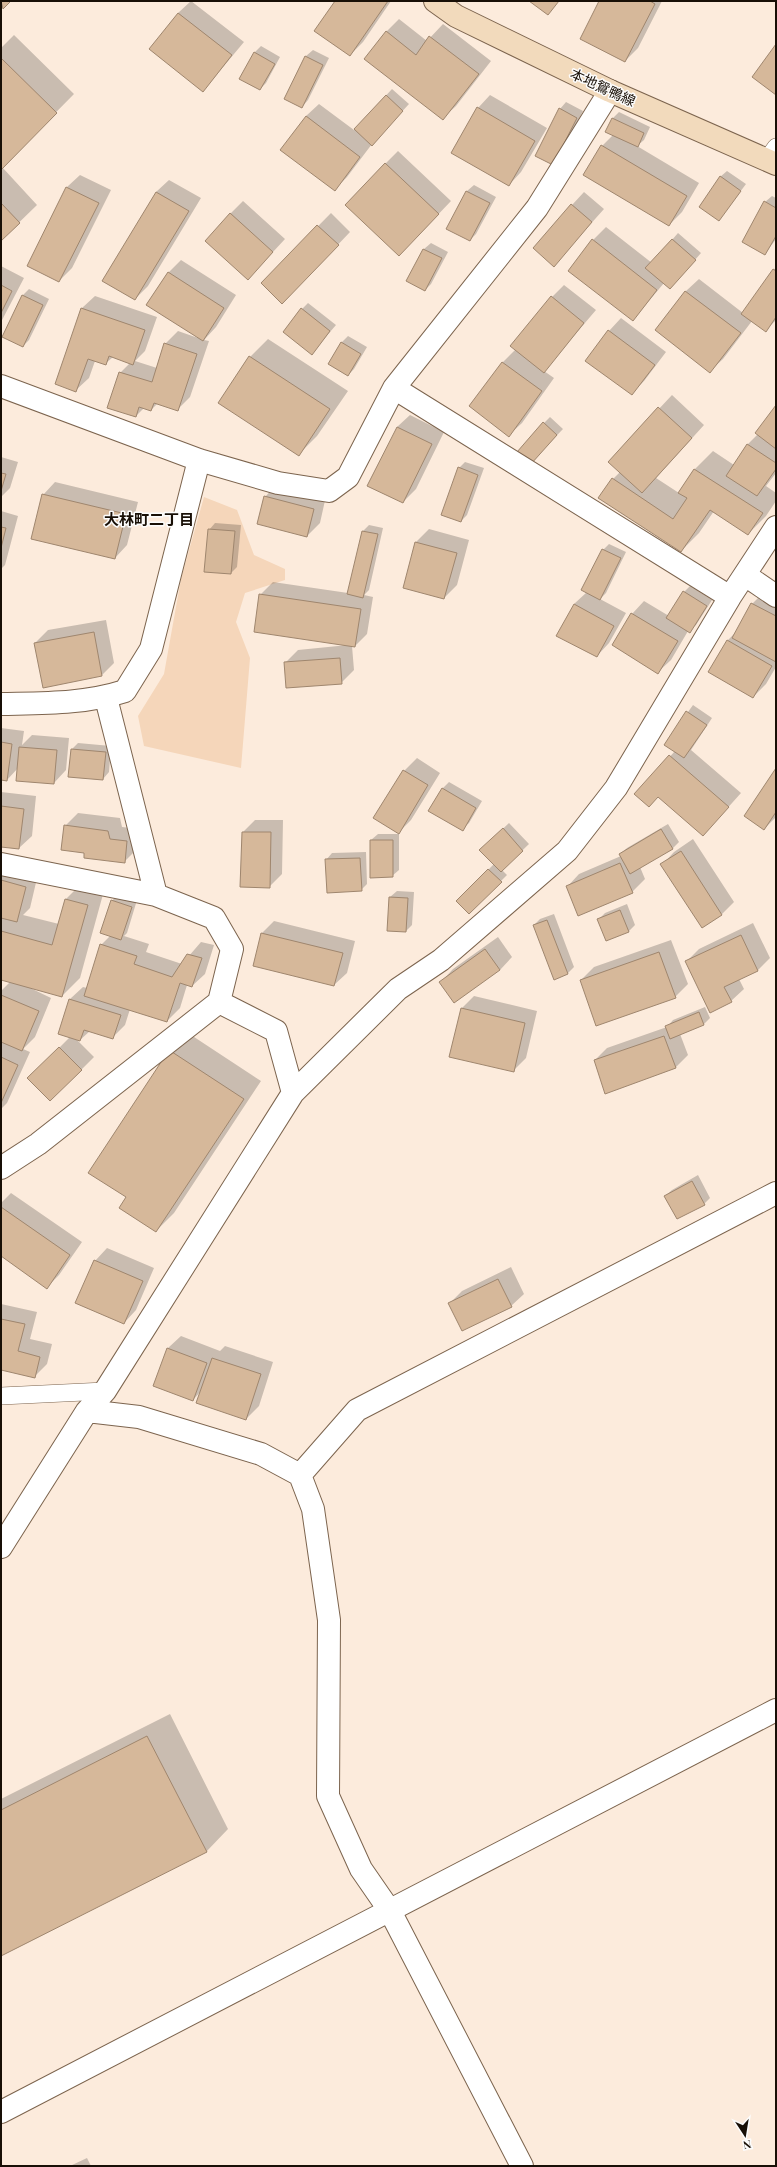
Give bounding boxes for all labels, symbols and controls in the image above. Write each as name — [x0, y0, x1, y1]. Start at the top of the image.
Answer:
street label: 本地鴛鴨線 — [567, 64, 639, 110]
district label: 大林町二丁目 — [104, 509, 194, 529]
north arrow — [725, 2115, 765, 2155]
text: N — [742, 2137, 753, 2153]

